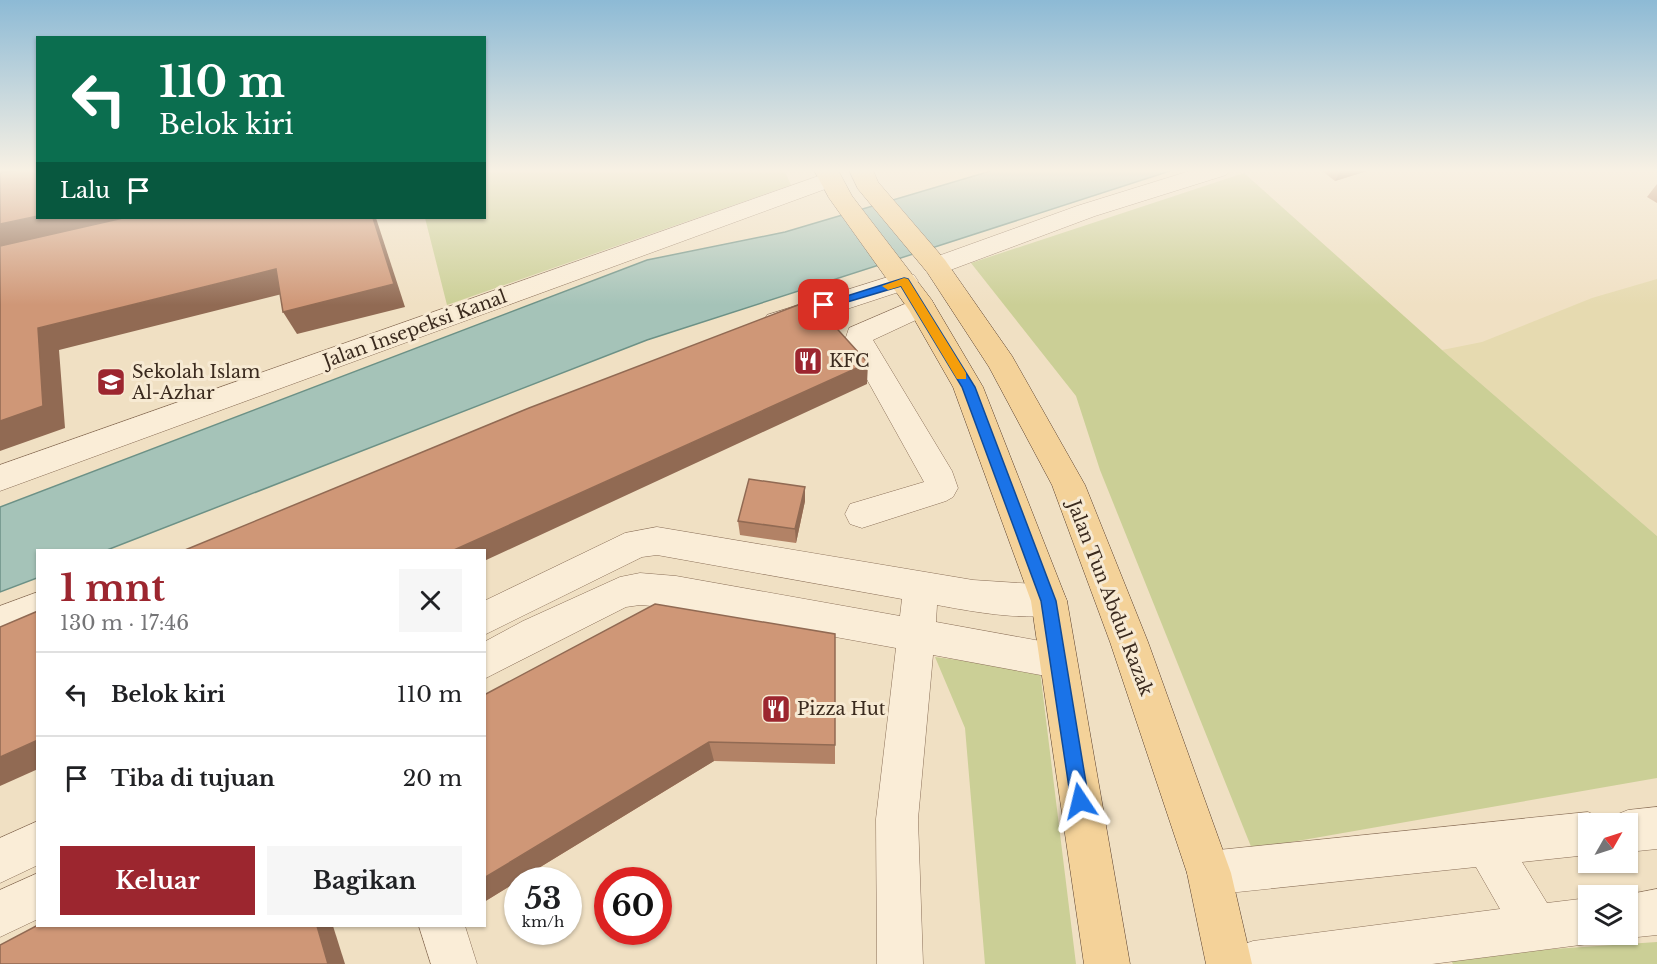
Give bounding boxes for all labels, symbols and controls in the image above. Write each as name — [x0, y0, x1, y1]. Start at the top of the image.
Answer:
text: 110 m — [159, 56, 285, 108]
icon: left — [60, 60, 138, 138]
text: Belok kiri — [159, 108, 294, 141]
icon: arrive — [122, 174, 155, 207]
text: Lalu — [60, 177, 110, 204]
pin — [798, 279, 849, 330]
street label: Jalan Insepeksi Kanal — [318, 286, 510, 373]
icon: arrive — [807, 288, 840, 321]
restaurant icon: KFC — [792, 345, 824, 377]
place label: KFC — [829, 350, 870, 372]
place label: Sekolah Islam Al-Azhar — [131, 361, 260, 404]
school or university icon: Sekolah Islam Al-Azhar — [95, 366, 127, 398]
street label: Jalan Tun Abdul Razak — [1062, 495, 1157, 699]
text: 1 mnt — [60, 566, 165, 611]
button: close — [399, 569, 462, 632]
text: 130 m · 17:46 — [60, 611, 189, 635]
icon: left — [60, 678, 93, 711]
text: Belok kiri — [111, 681, 225, 708]
text: 110 m — [397, 681, 462, 708]
restaurant icon: Pizza Hut — [760, 693, 792, 725]
place label: Pizza Hut — [797, 698, 886, 720]
icon: arrive — [60, 762, 93, 795]
text: Tiba di tujuan — [111, 765, 275, 792]
text: 20 m — [403, 765, 462, 792]
position arrow — [1048, 769, 1112, 833]
north arrow — [1578, 813, 1638, 873]
map controls — [1578, 813, 1638, 945]
button: Keluar — [60, 846, 255, 915]
button: Bagikan — [267, 846, 462, 915]
speed limit sign: 60 — [594, 867, 672, 945]
text: 53 — [525, 880, 561, 917]
button: layers — [1578, 885, 1638, 945]
text: km/h — [522, 912, 564, 931]

